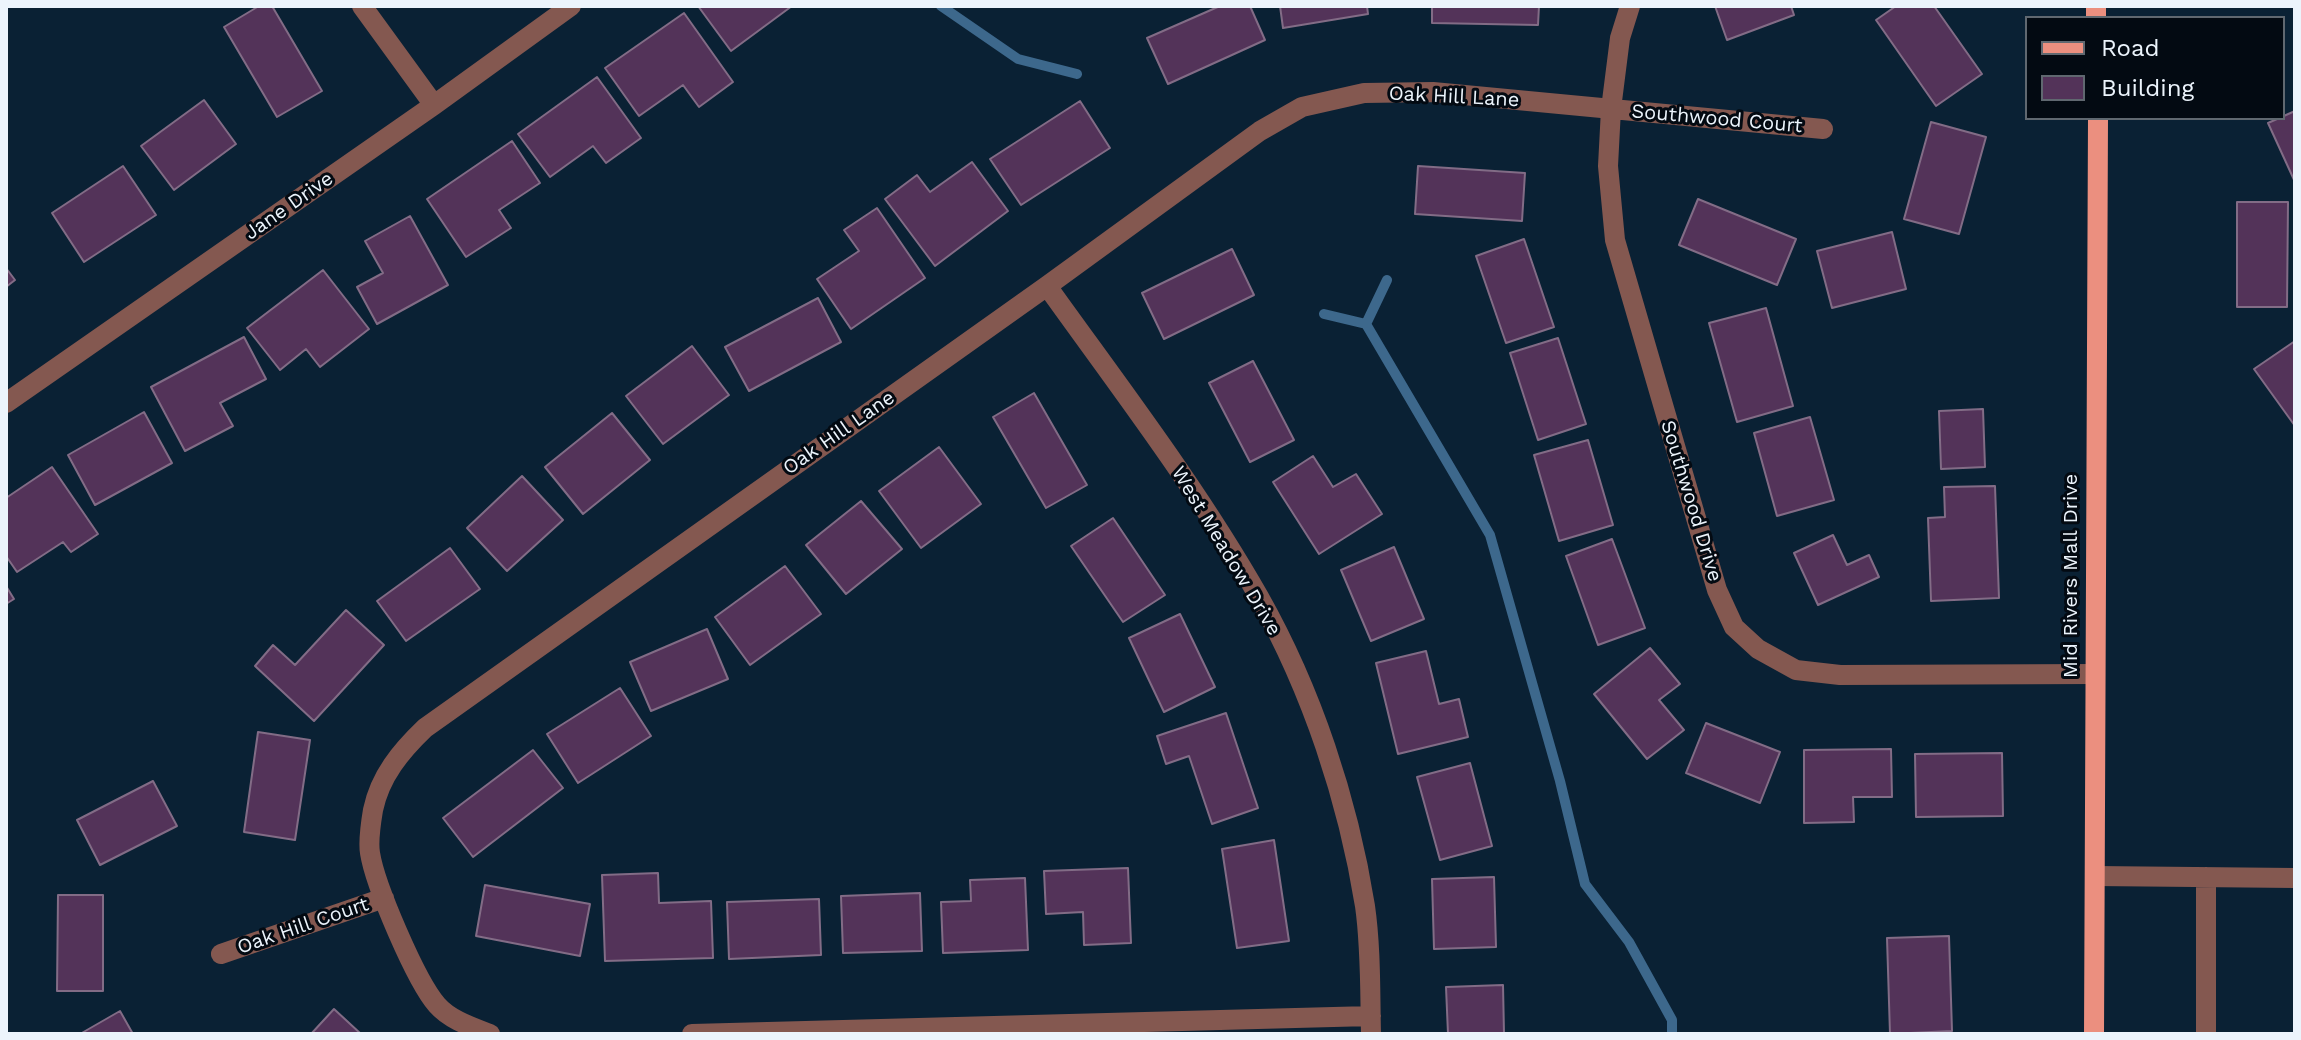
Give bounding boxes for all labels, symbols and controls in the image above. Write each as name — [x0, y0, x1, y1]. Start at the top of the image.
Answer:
legend — [2025, 16, 2285, 120]
text: Road — [2101, 34, 2160, 62]
text: Building — [2101, 74, 2194, 102]
street label: Oak Hill Lane — [1388, 82, 1520, 112]
street label: Southwood Court — [1631, 100, 1803, 138]
street label: Jane Drive — [240, 167, 338, 245]
street label: Oak Hill Lane — [779, 386, 899, 480]
street label: Southwood Drive — [1655, 418, 1727, 584]
street label: West Meadow Drive — [1166, 462, 1286, 640]
street label: Mid Rivers Mall Drive — [2059, 474, 2083, 678]
street label: Oak Hill Court — [234, 892, 372, 960]

